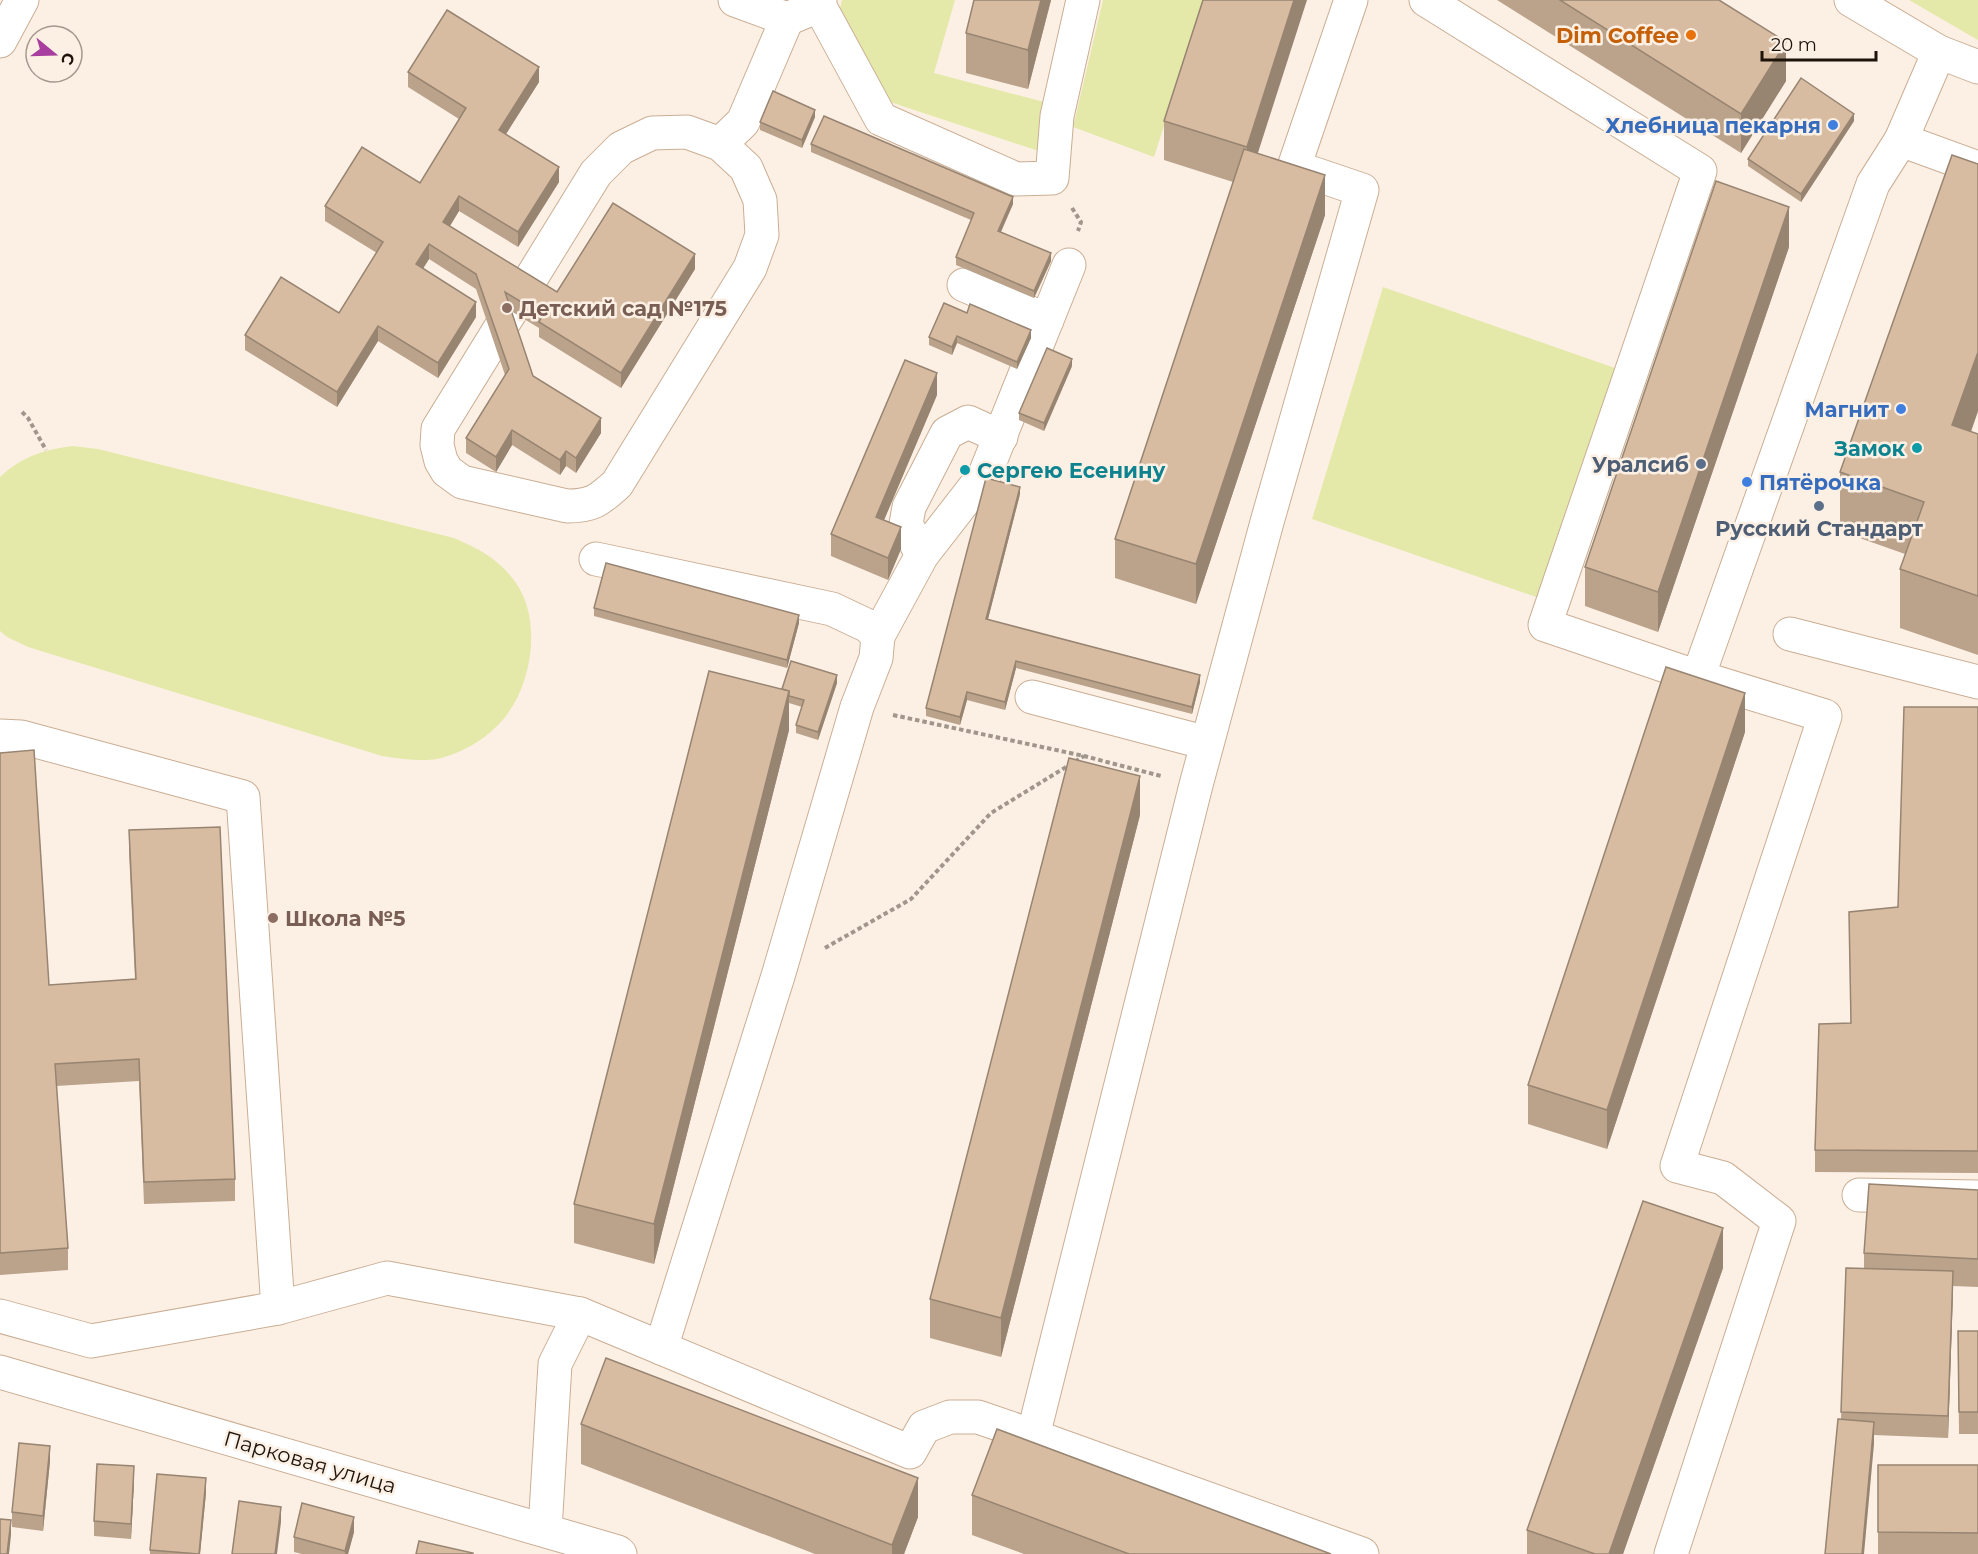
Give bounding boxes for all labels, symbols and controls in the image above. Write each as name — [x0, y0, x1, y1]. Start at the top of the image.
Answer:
place label: Dim Coffee — [1556, 23, 1679, 48]
north arrow — [24, 24, 84, 84]
scale bar — [1762, 24, 1876, 62]
marker: Dim Coffee — [1684, 28, 1698, 42]
text: 20 m — [1771, 34, 1817, 56]
text: С — [57, 50, 79, 68]
place label: Хлебница пекарня — [1605, 113, 1821, 138]
marker: Хлебница пекарня — [1826, 118, 1840, 132]
place label: Детский сад №175 — [519, 296, 727, 321]
marker: Детский сад №175 — [500, 301, 514, 315]
place label: Магнит — [1805, 397, 1890, 422]
marker: Магнит — [1894, 402, 1908, 416]
place label: Замок — [1833, 436, 1906, 461]
marker: Замок — [1910, 441, 1924, 455]
place label: Уралсиб — [1592, 452, 1689, 477]
marker: Уралсиб — [1694, 457, 1708, 471]
place label: Сергею Есенину — [977, 458, 1166, 483]
marker: Сергею Есенину — [958, 463, 972, 477]
place label: Пятёрочка — [1759, 470, 1881, 495]
marker: Пятёрочка — [1740, 475, 1754, 489]
marker: Русский Стандарт — [1812, 499, 1826, 513]
place label: Русский Стандарт — [1715, 516, 1924, 541]
place label: Школа №5 — [285, 906, 405, 931]
marker: Школа №5 — [266, 911, 280, 925]
street label: Парковая улица — [221, 1425, 399, 1499]

